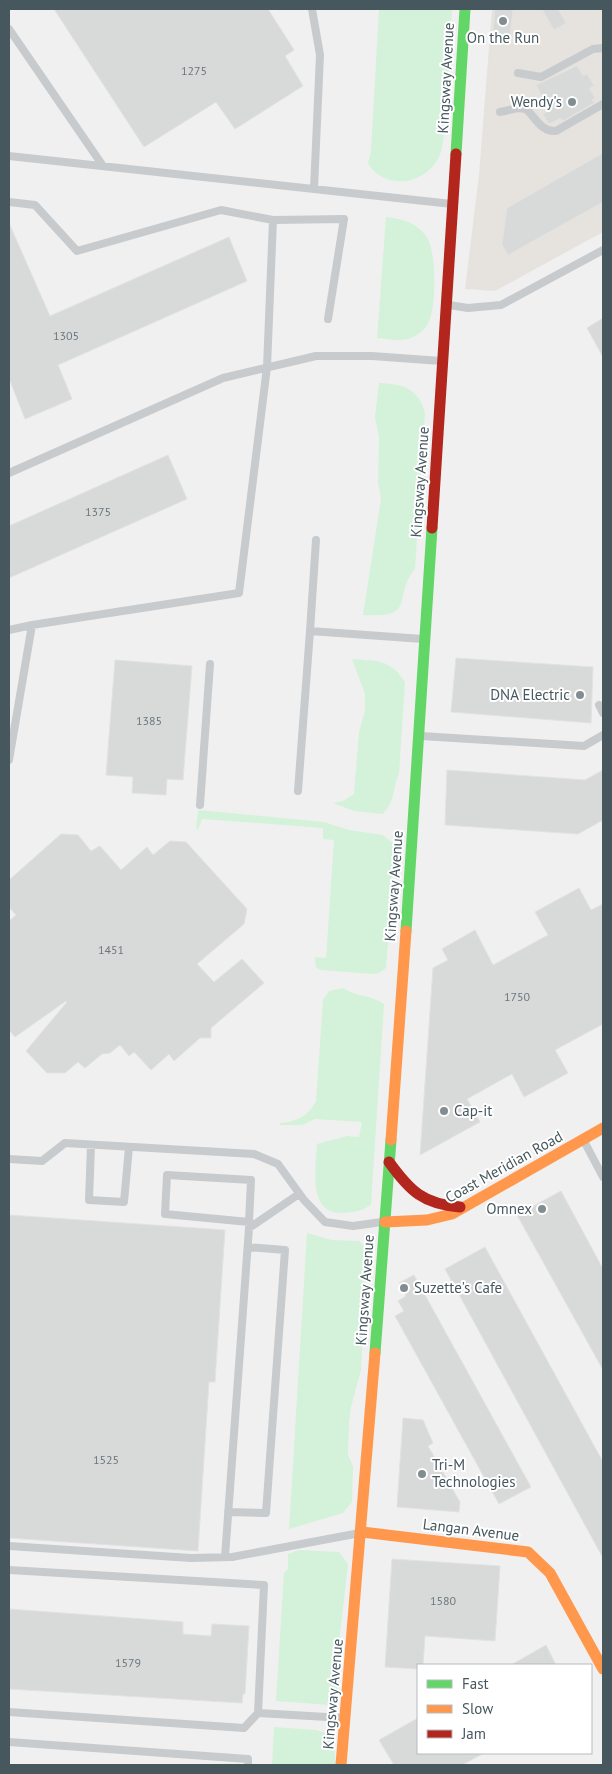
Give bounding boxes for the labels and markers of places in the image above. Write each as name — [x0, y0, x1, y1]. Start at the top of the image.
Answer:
marker: On the Run — [497, 15, 509, 27]
place label: On the Run — [467, 28, 539, 47]
place label: Wendy's — [511, 92, 562, 111]
marker: Wendy's — [566, 96, 578, 108]
place label: DNA Electric — [490, 685, 570, 704]
marker: DNA Electric — [574, 689, 586, 701]
place label: Cap-it — [454, 1101, 492, 1120]
marker: Cap-it — [438, 1105, 450, 1117]
place label: Omnex — [486, 1199, 532, 1218]
marker: Omnex — [536, 1203, 548, 1215]
place label: Suzette's Cafe — [414, 1278, 502, 1297]
marker: Suzette's Cafe — [398, 1282, 410, 1294]
place label: Tri-M Technologies — [432, 1455, 516, 1491]
marker: Tri-M Technologies — [416, 1468, 428, 1480]

